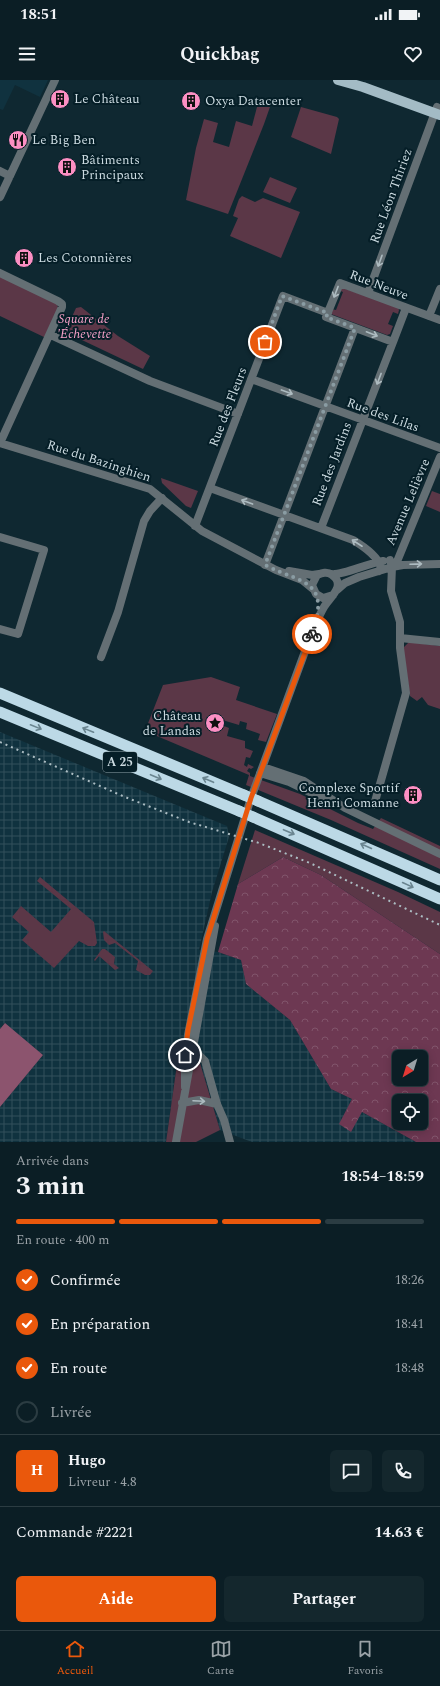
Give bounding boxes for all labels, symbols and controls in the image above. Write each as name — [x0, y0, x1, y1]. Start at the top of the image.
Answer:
text: 18:51 — [20, 3, 58, 26]
text: Quickbag — [180, 41, 260, 68]
icon: menu — [16, 43, 38, 65]
icon: heart — [402, 43, 424, 65]
building icon: Le Château — [49, 88, 71, 110]
place label: Le Château — [74, 89, 140, 109]
building icon: Oxya Datacenter — [180, 90, 202, 112]
place label: Oxya Datacenter — [205, 91, 301, 111]
restaurant icon: Le Big Ben — [7, 129, 29, 151]
place label: Le Big Ben — [32, 130, 96, 150]
street label: Rue Léon Thiriez — [365, 146, 417, 246]
place label: Bâtiments Principaux — [81, 150, 144, 185]
building icon: Bâtiments Principaux — [56, 156, 78, 178]
building icon: Les Cotonnières — [13, 247, 35, 269]
place label: Les Cotonnières — [38, 248, 132, 268]
one-way arrow — [375, 255, 383, 267]
street label: Rue Neuve — [347, 265, 411, 305]
one-way arrow — [331, 286, 339, 298]
park label: Square de 'Échevette — [57, 309, 111, 344]
pin — [248, 325, 282, 359]
icon: bag — [254, 331, 276, 353]
one-way arrow — [365, 331, 377, 339]
street label: Rue des Fleurs — [204, 364, 252, 450]
one-way arrow — [374, 372, 382, 384]
one-way arrow — [281, 389, 293, 397]
street label: Rue des Lilas — [344, 393, 422, 437]
street label: Rue des Jardins — [307, 419, 357, 509]
street label: Rue du Bazinghien — [44, 435, 154, 487]
street label: Avenue Lelièvre — [381, 455, 435, 549]
one-way arrow — [242, 497, 254, 505]
one-way arrow — [352, 539, 363, 547]
one-way arrow — [409, 561, 422, 568]
courier — [292, 614, 332, 654]
icon: bike — [301, 623, 323, 645]
place label: Château de Landas — [143, 706, 201, 741]
place icon: Château de Landas — [204, 712, 226, 734]
one-way arrow — [30, 724, 42, 732]
one-way arrow — [83, 726, 95, 733]
road number: A 25 — [103, 752, 137, 772]
one-way arrow — [150, 774, 162, 781]
one-way arrow — [203, 776, 215, 783]
place label: Complexe Sportif Henri Comanne — [299, 778, 401, 813]
building icon: Complexe Sportif Henri Comanne — [402, 784, 424, 806]
one-way arrow — [282, 829, 294, 837]
one-way arrow — [360, 842, 372, 850]
one-way arrow — [401, 881, 413, 889]
pin — [168, 1038, 202, 1072]
icon: home — [174, 1044, 196, 1066]
north arrow — [392, 1050, 428, 1086]
map controls — [392, 1050, 428, 1130]
button: locate — [392, 1094, 428, 1130]
one-way arrow — [192, 1097, 205, 1105]
text: Arrivée dans — [16, 1151, 89, 1171]
text: 18:54–18:59 — [341, 1165, 424, 1188]
text: 3 min — [16, 1166, 85, 1206]
text: En route · 400 m — [16, 1230, 109, 1250]
icon: check — [16, 1269, 38, 1291]
text: Confirmée — [50, 1269, 121, 1292]
text: 18:26 — [395, 1270, 424, 1290]
icon: check — [16, 1313, 38, 1335]
text: En préparation — [50, 1313, 150, 1336]
text: 18:41 — [395, 1314, 424, 1334]
icon: check — [16, 1357, 38, 1379]
text: En route — [50, 1357, 107, 1380]
text: 18:48 — [395, 1358, 424, 1378]
text: Livrée — [50, 1401, 92, 1424]
text: Hugo — [68, 1449, 106, 1472]
button: chat — [330, 1450, 372, 1492]
button: phone — [382, 1450, 424, 1492]
text: H — [31, 1459, 43, 1482]
text: Livreur · 4.8 — [68, 1472, 136, 1492]
text: Commande #2221 — [16, 1521, 134, 1544]
text: 14.63 € — [374, 1521, 424, 1544]
button: Aide — [16, 1576, 216, 1622]
button: Partager — [224, 1576, 424, 1622]
tab: Accueil — [57, 1638, 94, 1679]
tab: Carte — [207, 1638, 234, 1679]
tab: Favoris — [348, 1638, 383, 1679]

